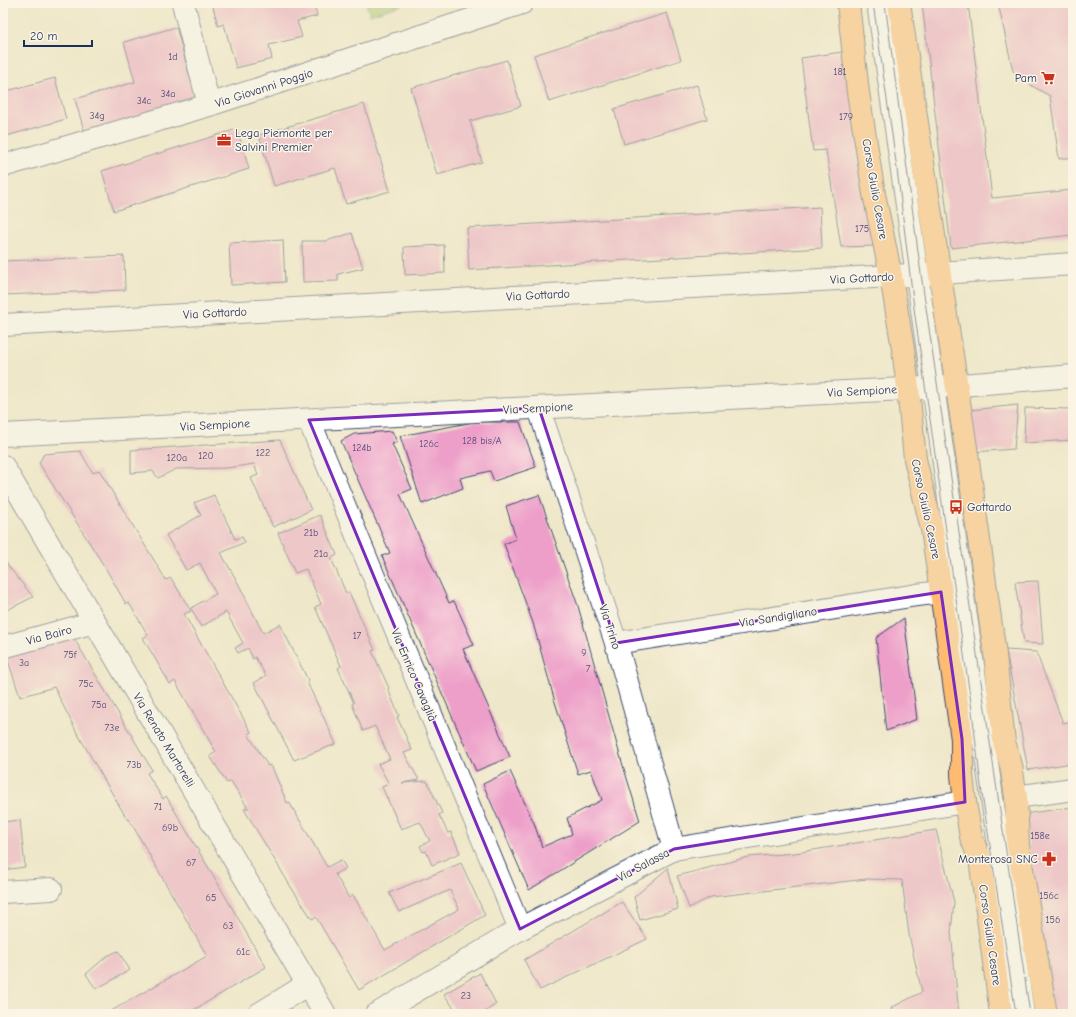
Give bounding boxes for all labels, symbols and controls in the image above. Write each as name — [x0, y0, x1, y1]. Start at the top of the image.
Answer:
scale bar — [24, 22, 92, 48]
text: 20 m — [30, 29, 58, 43]
house number: 1d — [168, 51, 178, 63]
street label: Via Giovanni Poggio — [213, 66, 315, 110]
house number: 181 — [833, 66, 847, 78]
supermarket icon: Pam — [1040, 70, 1056, 86]
place label: Pam — [1015, 71, 1037, 85]
house number: 34a — [160, 88, 176, 100]
house number: 34c — [137, 95, 152, 107]
house number: 34g — [89, 110, 105, 122]
house number: 179 — [839, 111, 853, 123]
place label: Lega Piemonte per Salvini Premier — [235, 126, 332, 154]
office icon: Lega Piemonte per Salvini Premier — [216, 132, 232, 148]
street label: Corso Giulio Cesare — [859, 138, 891, 240]
house number: 175 — [855, 223, 869, 235]
street label: Via Gottardo — [830, 269, 894, 287]
street label: Via Gottardo — [506, 286, 570, 304]
street label: Via Gottardo — [183, 304, 247, 322]
street label: Via Sempione — [827, 382, 897, 400]
street label: Via Sempione — [503, 399, 573, 417]
street label: Via Sempione — [180, 416, 250, 434]
house number: 128 bis/A — [463, 435, 502, 447]
house number: 126c — [419, 438, 439, 450]
house number: 124b — [352, 442, 372, 454]
house number: 122 — [256, 447, 270, 459]
house number: 120 — [198, 450, 214, 462]
house number: 120a — [167, 452, 187, 464]
street label: Corso Giulio Cesare — [909, 458, 943, 560]
bus stop icon: Gottardo — [948, 499, 964, 515]
place label: Gottardo — [967, 500, 1012, 514]
house number: 21b — [304, 527, 318, 539]
house number: 21a — [314, 548, 328, 560]
street label: Via Trino — [596, 603, 624, 651]
street label: Via Sandigliano — [738, 604, 818, 630]
street label: Via Bairo — [25, 622, 73, 648]
street label: Via Enrico Cavaglià — [388, 627, 440, 723]
house number: 17 — [353, 630, 362, 642]
house number: 9 — [581, 647, 587, 659]
house number: 75f — [64, 649, 78, 661]
house number: 3a — [19, 657, 29, 669]
house number: 7 — [586, 663, 591, 675]
house number: 75c — [79, 678, 94, 690]
street label: Via Renato Martorelli — [130, 690, 198, 790]
house number: 75a — [91, 699, 107, 711]
house number: 73e — [105, 722, 119, 734]
house number: 73b — [126, 759, 142, 771]
house number: 71 — [154, 801, 162, 813]
house number: 69b — [162, 822, 178, 834]
house number: 158e — [1030, 830, 1050, 842]
street label: Via Salassa — [614, 845, 672, 885]
pharmacy icon: Monterosa SNC — [1041, 851, 1057, 867]
place label: Monterosa SNC — [958, 852, 1038, 866]
house number: 67 — [186, 857, 196, 869]
street label: Corso Giulio Cesare — [976, 884, 1004, 986]
house number: 156c — [1039, 890, 1059, 902]
house number: 65 — [206, 892, 216, 904]
house number: 156 — [1046, 914, 1060, 926]
house number: 63 — [223, 920, 233, 932]
house number: 61c — [236, 946, 250, 958]
house number: 23 — [461, 990, 471, 1002]

